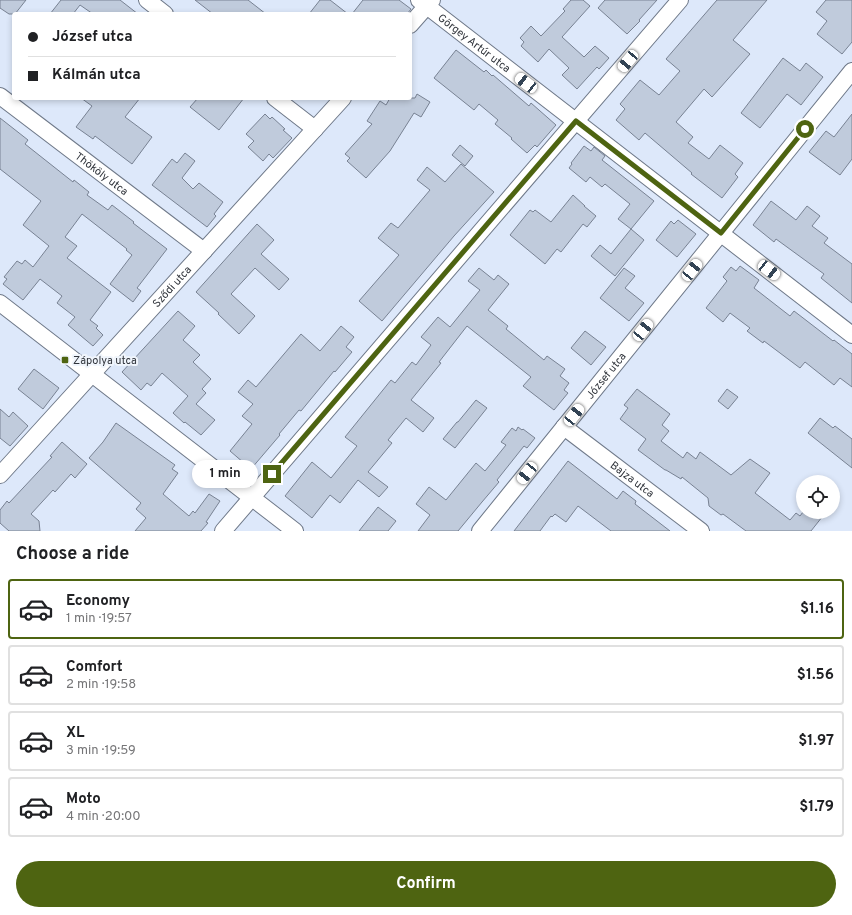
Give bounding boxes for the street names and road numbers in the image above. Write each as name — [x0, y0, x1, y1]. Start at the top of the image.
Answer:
street label: Görgey Artúr utca — [435, 11, 513, 76]
street label: Thököly utca — [72, 149, 131, 199]
street label: Sződi utca — [150, 263, 195, 311]
street label: József utca — [583, 350, 630, 402]
street label: Bajza utca — [607, 459, 657, 501]

